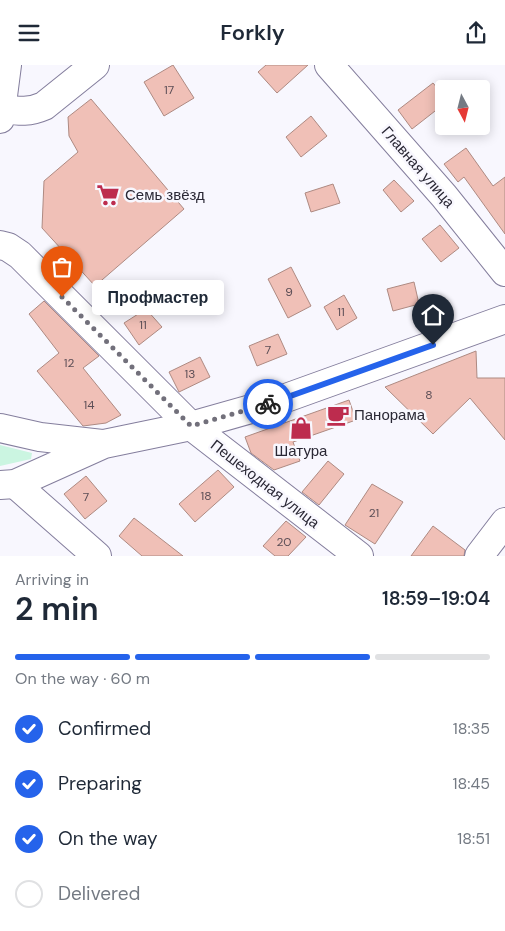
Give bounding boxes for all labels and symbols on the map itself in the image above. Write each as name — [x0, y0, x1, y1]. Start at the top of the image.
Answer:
north arrow — [435, 80, 490, 135]
house number: 17 — [164, 82, 174, 98]
street label: Главная улица — [377, 122, 460, 213]
supermarket icon: Семь звёзд — [95, 182, 121, 208]
place label: Семь звёзд — [125, 185, 205, 205]
pin — [41, 246, 83, 297]
callout: Профмастер — [92, 279, 224, 315]
house number: 9 — [285, 284, 293, 300]
pin — [412, 294, 454, 345]
house number: 11 — [337, 304, 345, 320]
house number: 11 — [139, 317, 147, 333]
house number: 7 — [265, 342, 271, 358]
house number: 12 — [64, 355, 74, 371]
house number: 13 — [185, 366, 195, 382]
courier — [243, 379, 293, 429]
house number: 8 — [425, 387, 433, 403]
house number: 14 — [83, 397, 95, 413]
cafe icon: Панорама — [325, 402, 351, 428]
place label: Панорама — [354, 405, 426, 425]
shop icon: Шатура — [288, 415, 314, 441]
street label: Пешеходная улица — [206, 435, 324, 533]
place label: Шатура — [275, 441, 328, 461]
house number: 18 — [200, 488, 212, 504]
house number: 7 — [83, 489, 89, 505]
house number: 21 — [369, 505, 379, 521]
house number: 20 — [276, 534, 292, 550]

